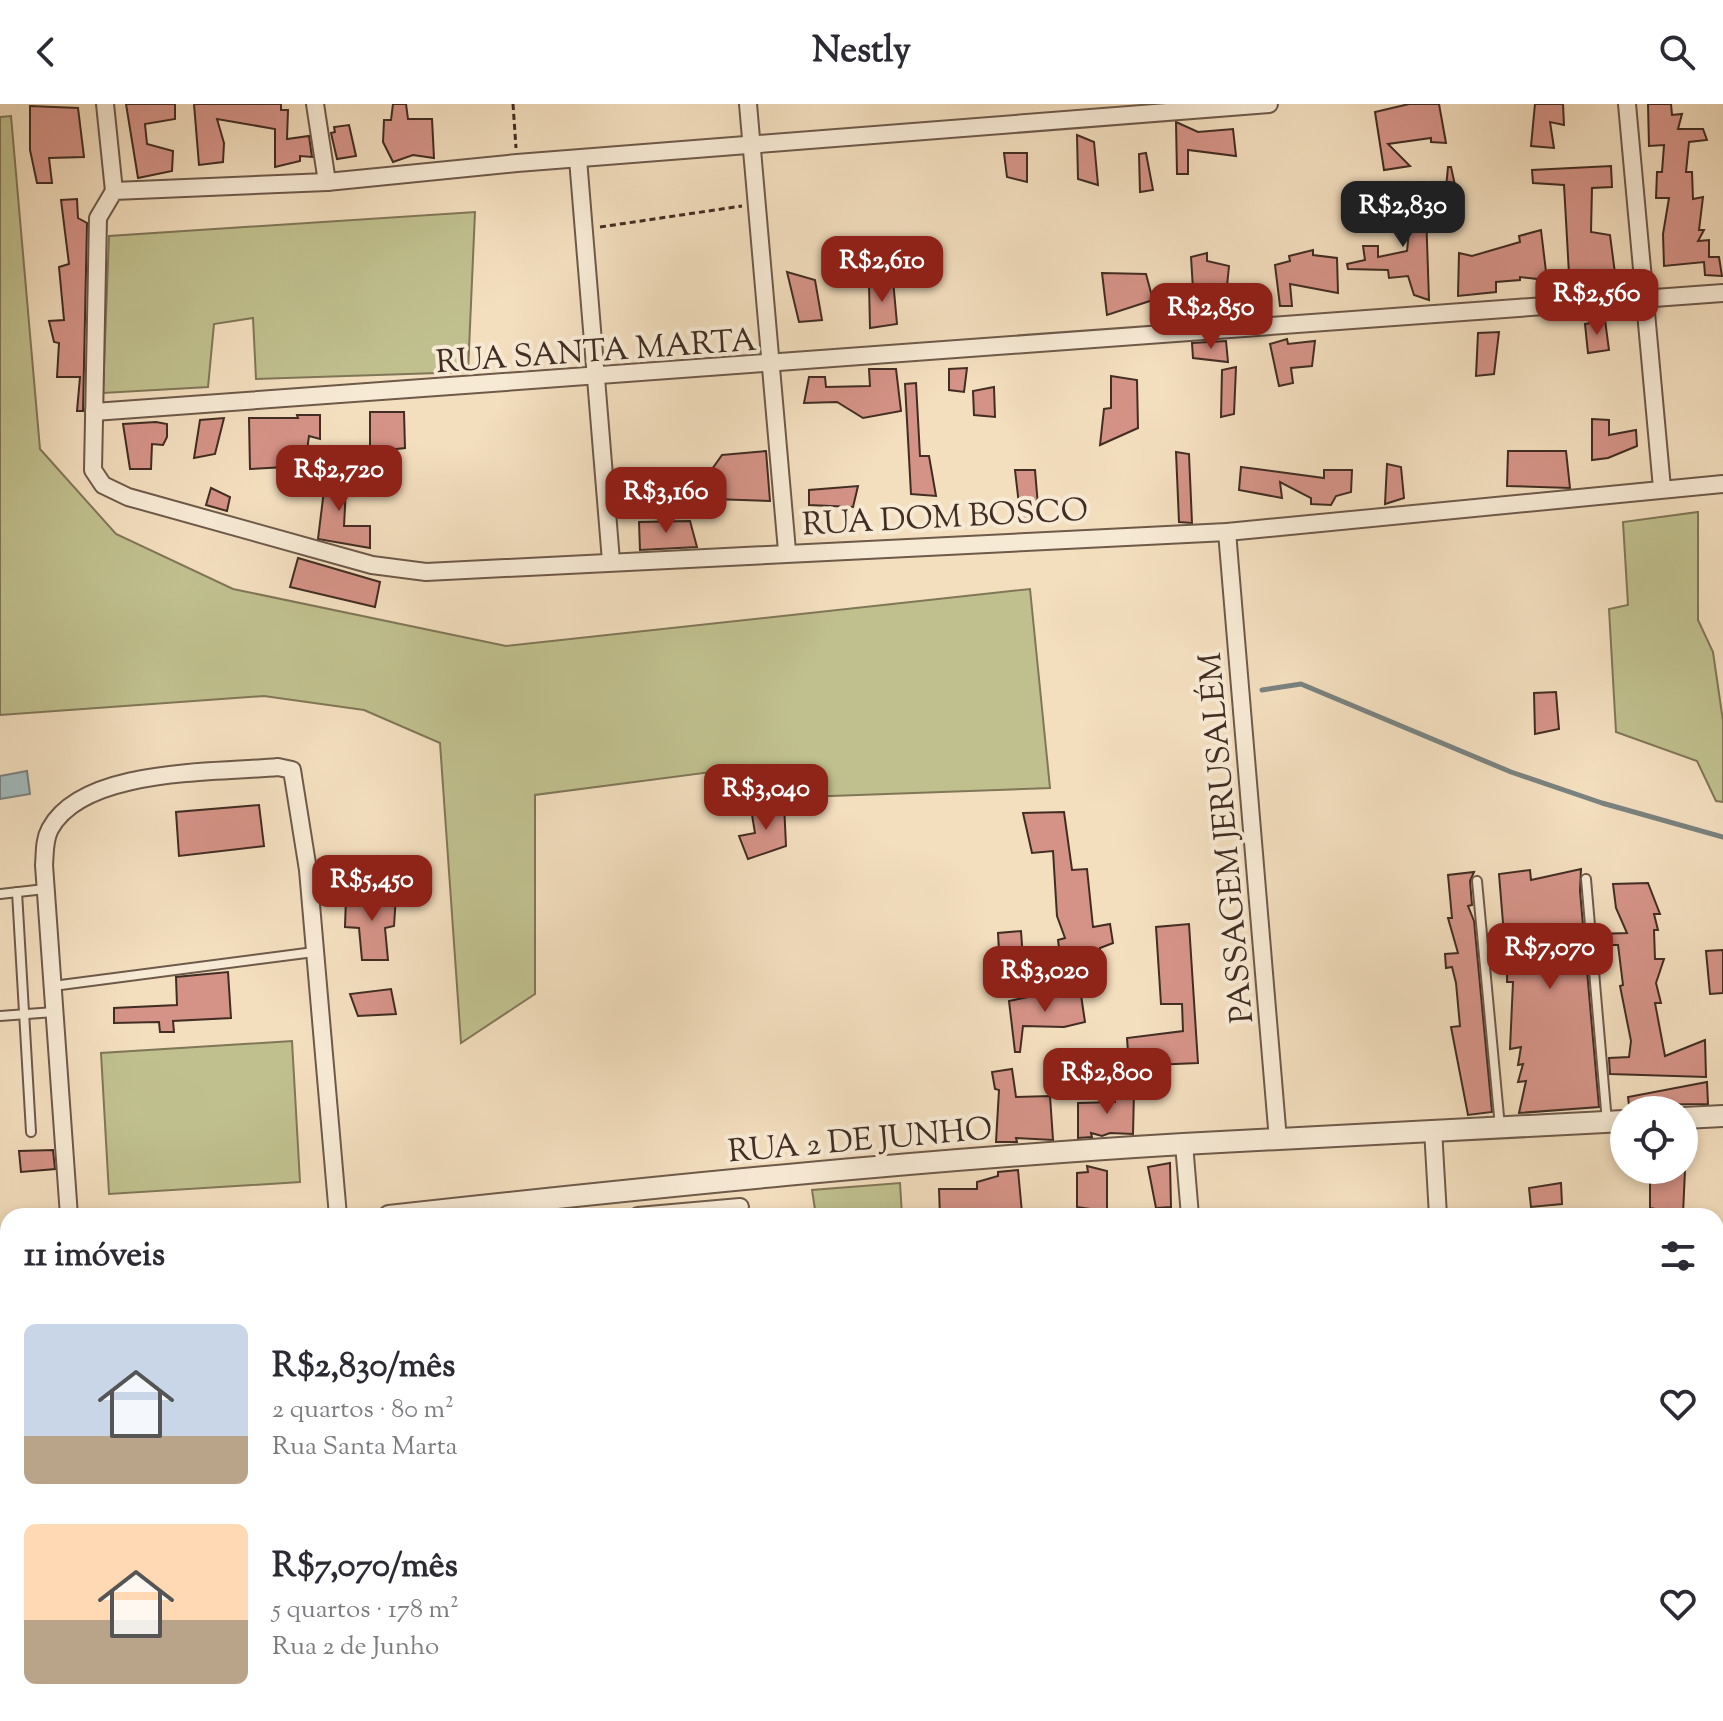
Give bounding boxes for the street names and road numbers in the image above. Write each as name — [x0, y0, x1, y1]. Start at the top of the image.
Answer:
street label: RUA SANTA MARTA — [434, 319, 758, 387]
street label: RUA DOM BOSCO — [801, 489, 1089, 549]
street label: PASSAGEM JERUSALÉM — [1189, 650, 1267, 1025]
street label: RUA 2 DE JUNHO — [726, 1108, 994, 1176]

